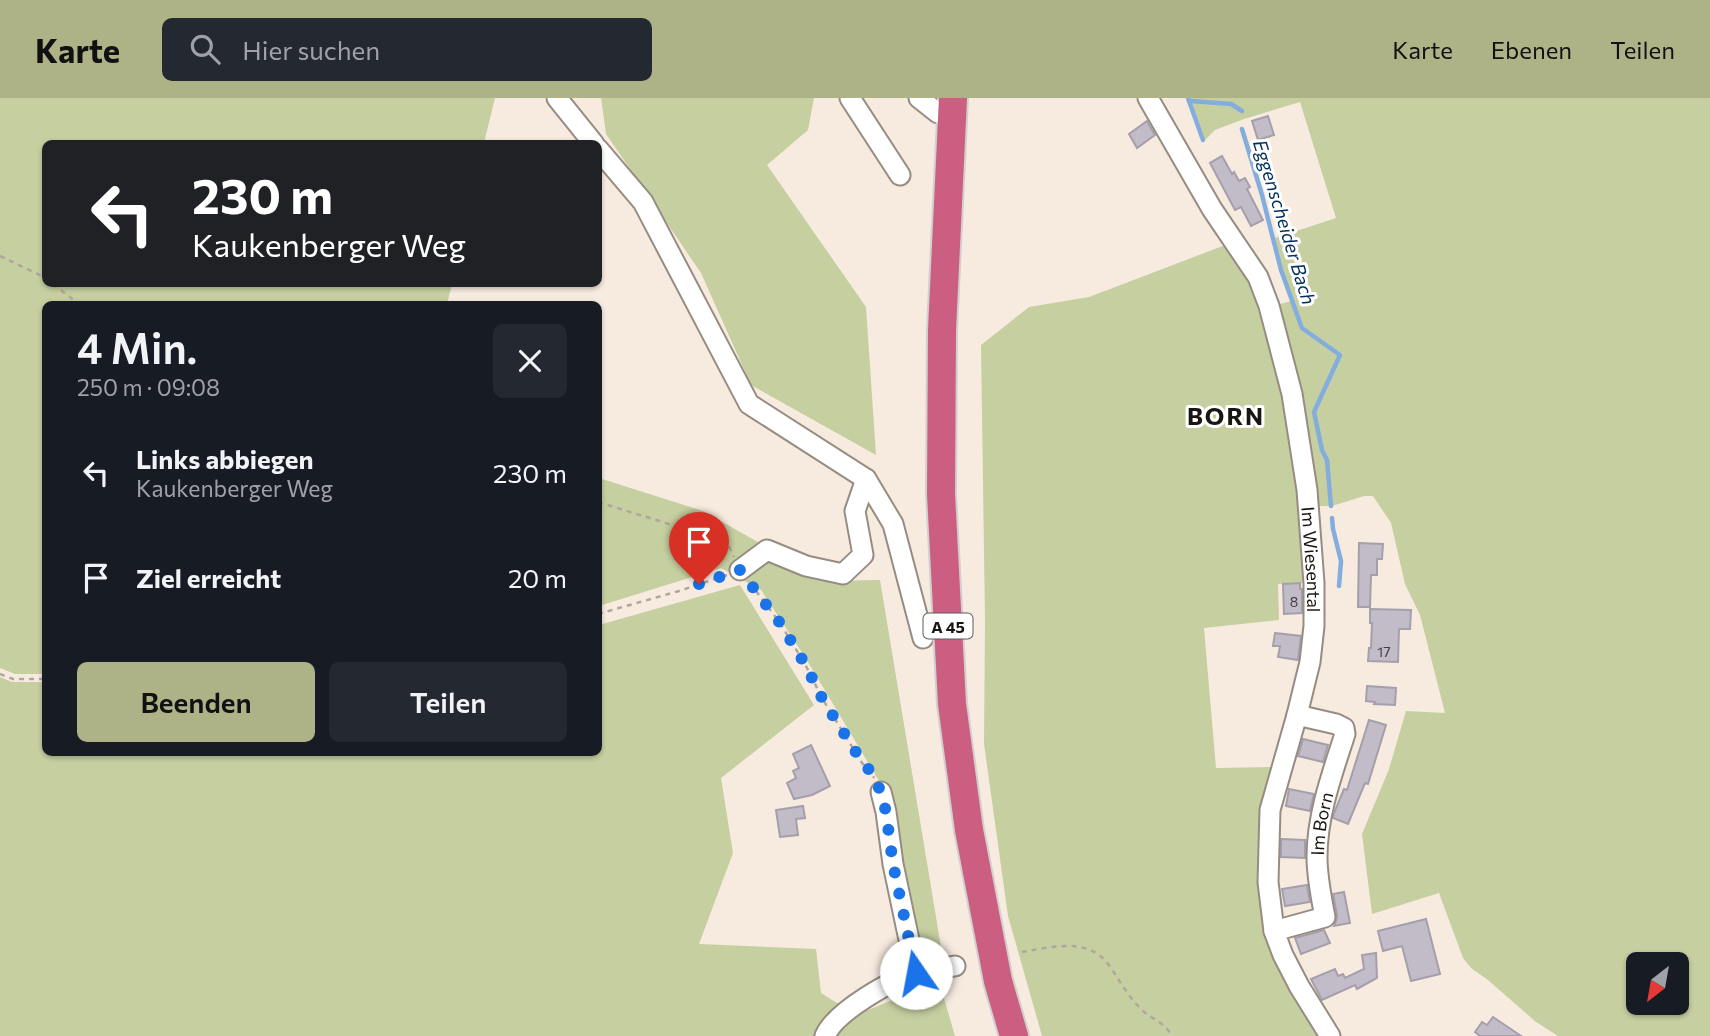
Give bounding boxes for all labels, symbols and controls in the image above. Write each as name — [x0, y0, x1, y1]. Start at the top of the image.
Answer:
search box — [162, 18, 652, 81]
text: Karte — [35, 29, 120, 70]
icon: search — [186, 30, 224, 68]
text: Hier suchen — [242, 34, 380, 65]
text: Karte — [1392, 35, 1453, 64]
text: Ebenen — [1491, 35, 1572, 64]
text: Teilen — [1610, 35, 1675, 64]
water label: Eggenscheider Bach — [1249, 137, 1321, 307]
text: 230 m — [192, 164, 333, 224]
icon: left — [77, 168, 168, 259]
text: Kaukenberger Weg — [192, 224, 466, 264]
text: 4 Min. — [77, 321, 197, 373]
button: close — [493, 324, 567, 398]
text: 250 m · 09:08 — [77, 373, 220, 401]
district label: BORN — [1187, 401, 1265, 430]
text: Links abbiegen — [136, 443, 314, 474]
icon: left — [77, 454, 115, 492]
text: 230 m — [493, 457, 567, 488]
text: Kaukenberger Weg — [136, 474, 333, 502]
street label: Im Wiesental — [1297, 506, 1325, 612]
pin — [669, 512, 729, 584]
icon: arrive — [680, 523, 718, 561]
icon: arrive — [77, 559, 115, 597]
text: Ziel erreicht — [136, 562, 281, 593]
text: 20 m — [508, 562, 567, 593]
house number: 8 — [1290, 593, 1298, 610]
road number: A 45 — [923, 614, 972, 638]
house number: 17 — [1377, 643, 1391, 660]
button: Beenden — [77, 662, 315, 742]
button: Teilen — [329, 662, 567, 742]
street label: Im Born — [1306, 790, 1337, 856]
position arrow — [879, 936, 953, 1010]
north arrow — [1626, 952, 1689, 1015]
map controls — [1626, 952, 1689, 1015]

